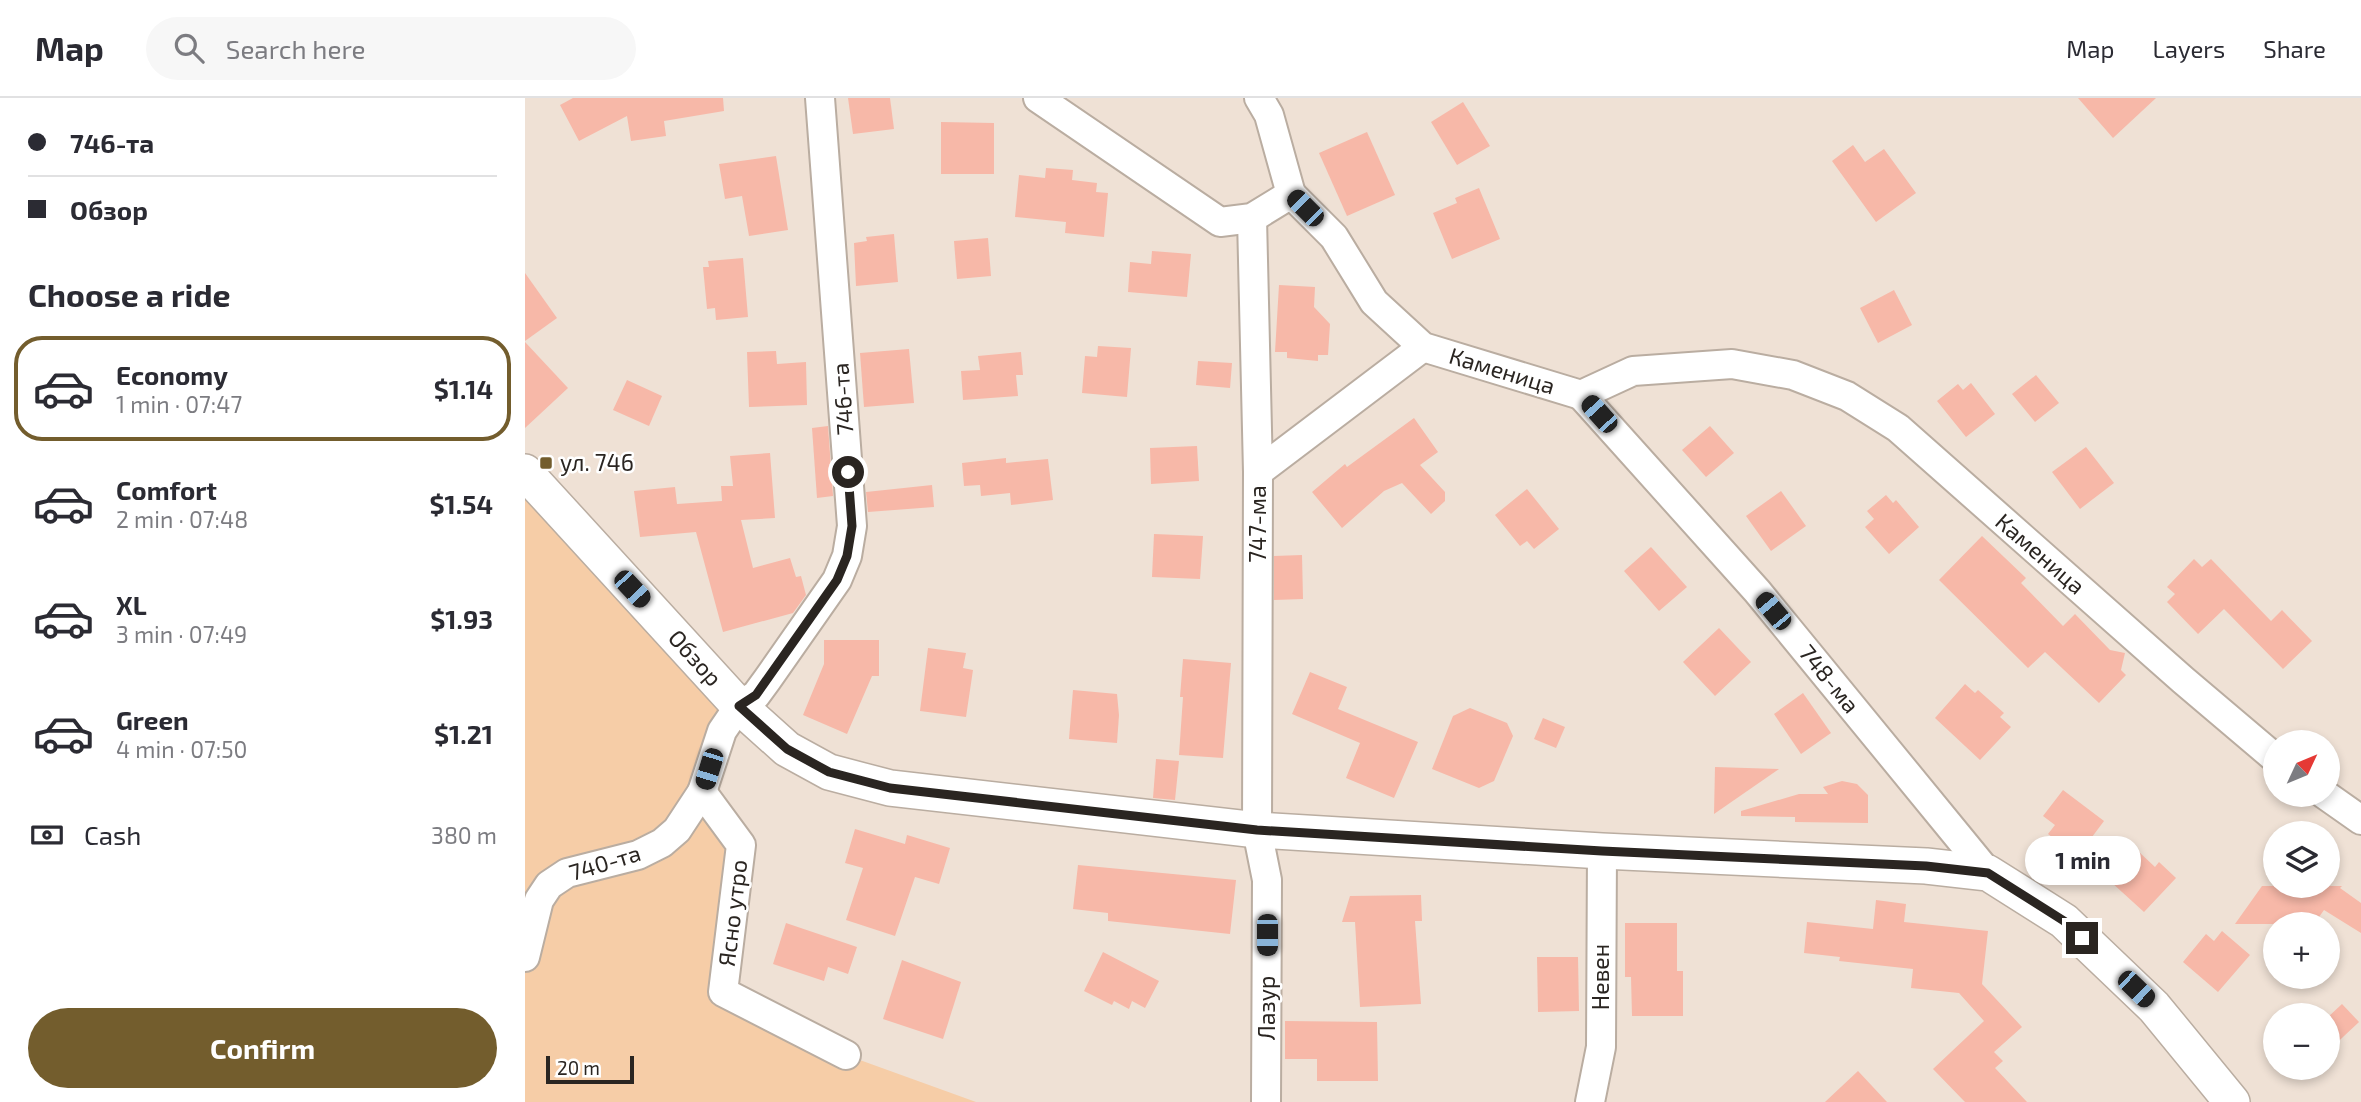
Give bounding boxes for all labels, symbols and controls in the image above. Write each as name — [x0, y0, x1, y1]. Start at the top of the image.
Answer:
search box — [146, 17, 636, 80]
text: Map — [35, 28, 104, 68]
icon: search — [170, 29, 208, 67]
text: Search here — [226, 33, 365, 64]
text: Map — [2066, 34, 2114, 63]
text: Layers — [2152, 34, 2225, 63]
text: Share — [2263, 34, 2326, 63]
text: 746-та — [70, 127, 154, 158]
car — [1283, 186, 1328, 230]
text: Обзор — [70, 194, 148, 225]
text: Choose a ride — [28, 275, 231, 313]
street label: Каменица — [1446, 341, 1559, 399]
icon: car — [32, 357, 95, 420]
text: Economy — [116, 359, 228, 390]
street label: 746-та — [826, 362, 858, 436]
text: $1.14 — [434, 373, 493, 404]
text: 1 min · 07:47 — [116, 390, 242, 418]
car — [1578, 391, 1621, 437]
place label: ул. 746 — [560, 448, 634, 477]
marker: ул. 746 — [538, 455, 554, 471]
route start — [832, 456, 864, 488]
icon: car — [32, 472, 95, 535]
text: Comfort — [116, 474, 217, 505]
street label: 747-ма — [1243, 485, 1271, 563]
text: $1.54 — [429, 488, 493, 519]
text: 2 min · 07:48 — [116, 505, 248, 533]
street label: Каменица — [1990, 507, 2091, 600]
car — [610, 566, 655, 612]
icon: car — [32, 587, 95, 650]
car — [1752, 588, 1795, 634]
text: XL — [116, 589, 147, 620]
text: $1.93 — [430, 603, 493, 634]
text: 3 min · 07:49 — [116, 620, 247, 648]
street label: Обзор — [663, 623, 728, 691]
street label: 748-ма — [1794, 638, 1866, 718]
icon: car — [32, 702, 95, 765]
text: Green — [116, 704, 189, 735]
text: $1.21 — [434, 718, 493, 749]
north arrow — [2263, 730, 2340, 807]
map controls — [2263, 730, 2340, 1080]
text: 4 min · 07:50 — [116, 735, 247, 763]
car — [693, 746, 726, 792]
icon: cash — [28, 816, 66, 854]
text: Cash — [84, 819, 141, 850]
text: 380 m — [431, 821, 497, 849]
button: layers — [2263, 821, 2340, 898]
callout: 1 min — [2024, 836, 2140, 886]
street label: 740-та — [566, 838, 644, 886]
text: 1 min — [2055, 846, 2111, 874]
street label: Ясно утро — [712, 858, 753, 968]
button: + — [2263, 912, 2340, 989]
car — [1257, 914, 1278, 956]
route end — [2066, 922, 2098, 954]
street label: Невен — [1586, 944, 1614, 1010]
car — [2114, 967, 2159, 1011]
street label: Лазур — [1252, 976, 1281, 1040]
button: − — [2263, 1003, 2340, 1080]
button: Confirm — [28, 1008, 497, 1088]
scale bar — [546, 1053, 633, 1085]
text: 20 m — [557, 1056, 600, 1079]

